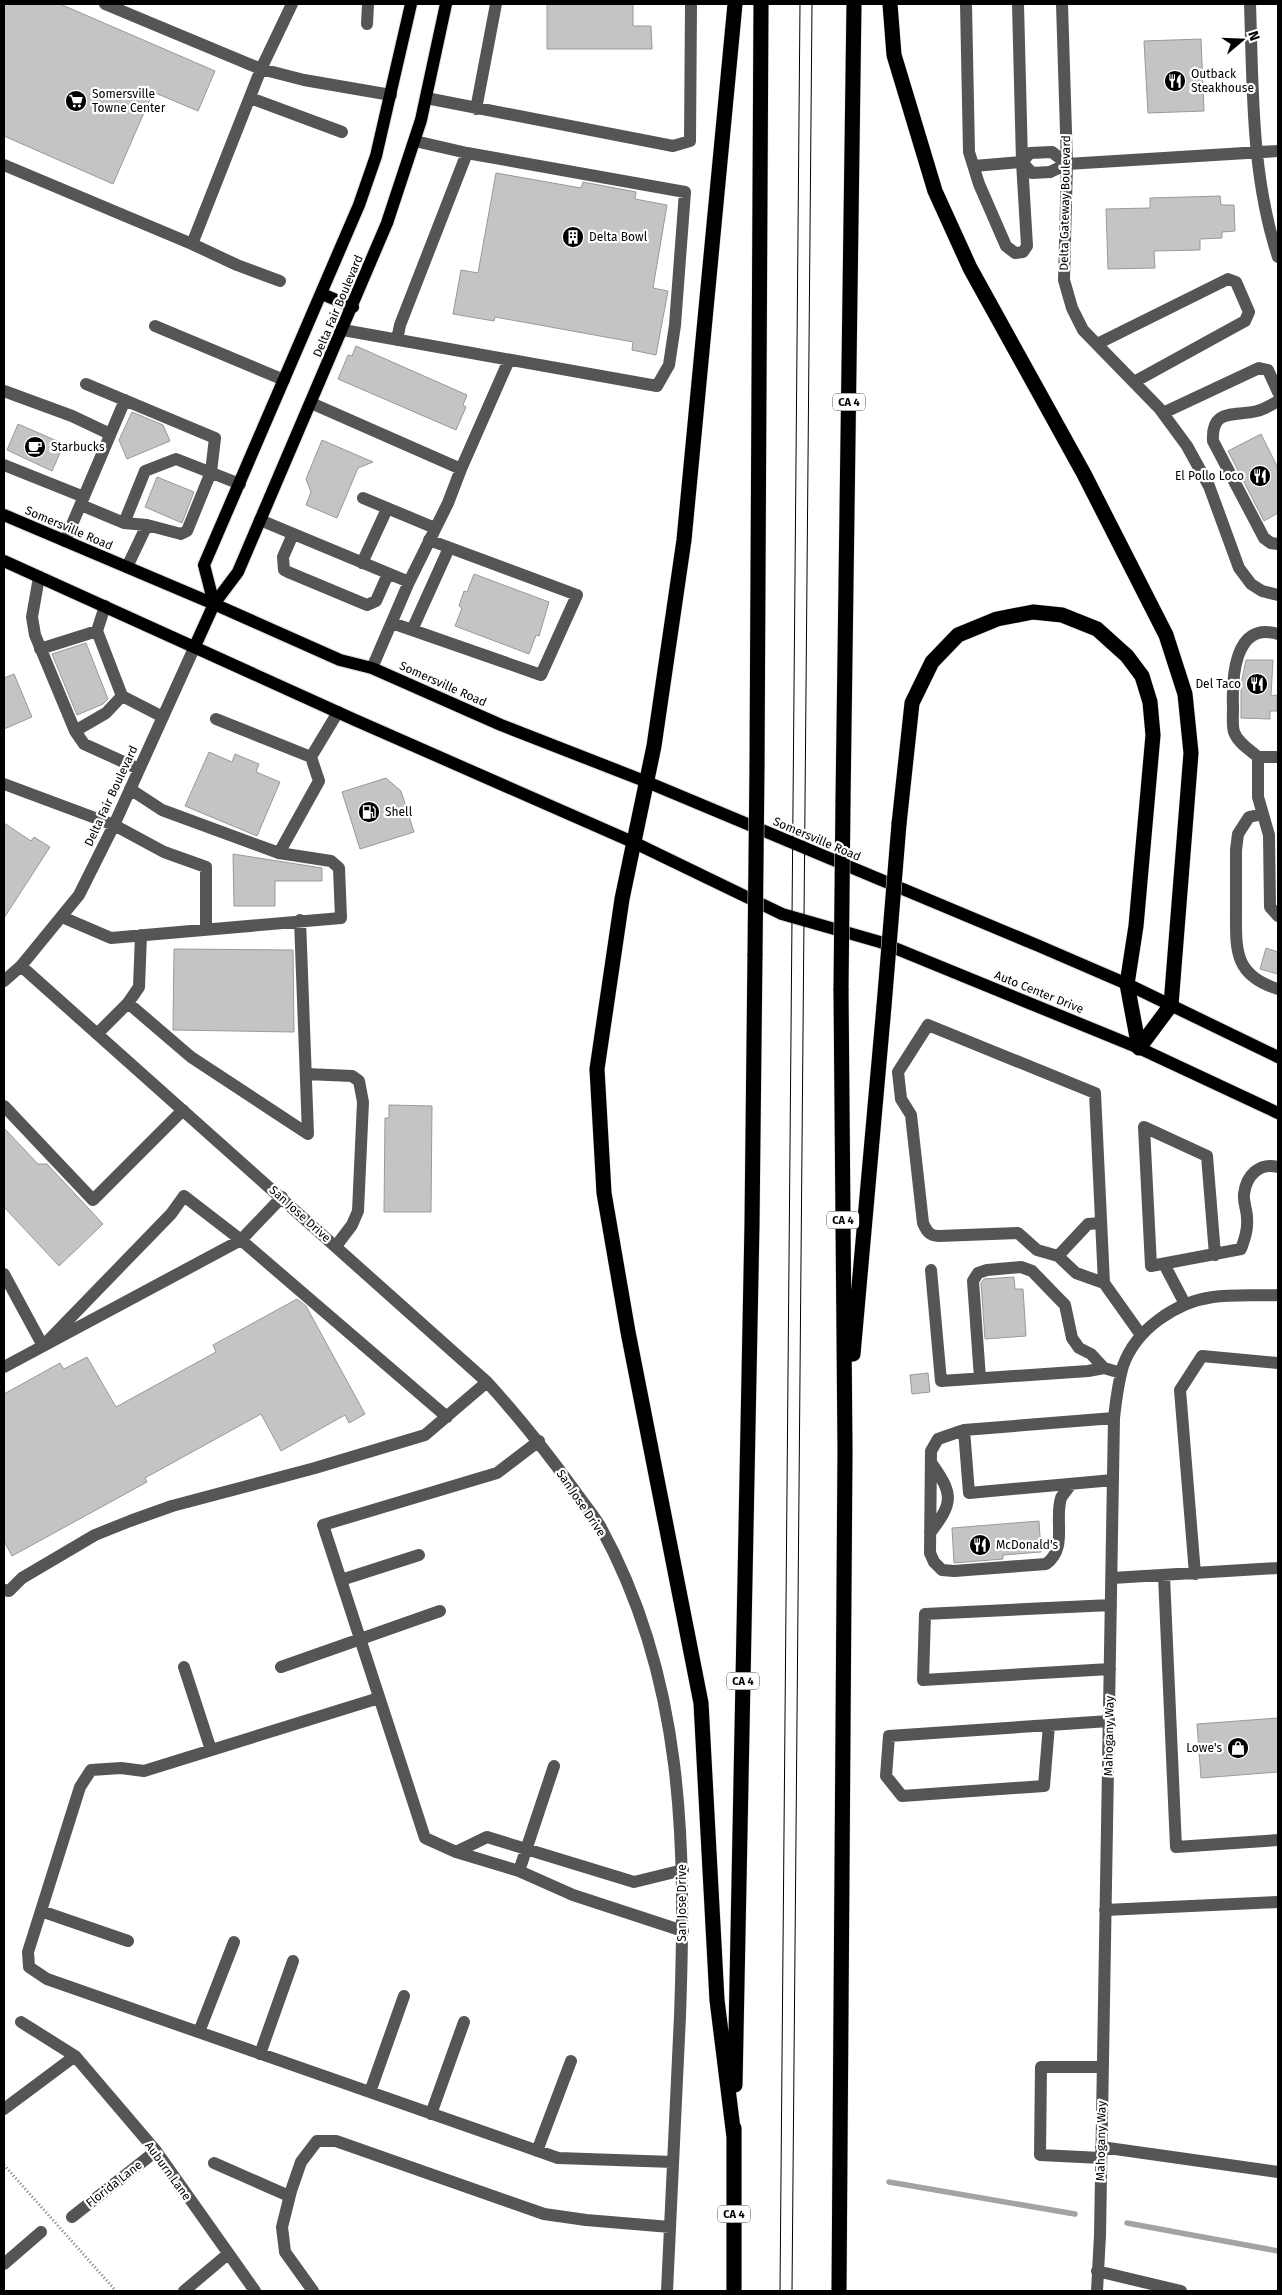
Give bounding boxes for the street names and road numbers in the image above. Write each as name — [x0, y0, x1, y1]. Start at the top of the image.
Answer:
street label: Delta Gateway Boulevard — [1057, 135, 1073, 271]
street label: Delta Fair Boulevard — [310, 253, 366, 359]
road number: CA 4 — [833, 394, 865, 411]
street label: Somersville Road — [23, 503, 115, 553]
street label: Somersville Road — [397, 659, 489, 709]
street label: Delta Fair Boulevard — [82, 743, 140, 849]
street label: Somersville Road — [771, 814, 863, 864]
street label: Auto Center Drive — [992, 968, 1086, 1016]
street label: San Jose Drive — [267, 1183, 333, 1245]
road number: CA 4 — [827, 1212, 859, 1228]
street label: San Jose Drive — [554, 1467, 608, 1539]
road number: CA 4 — [727, 1672, 759, 1690]
street label: Mahogany Way — [1101, 1696, 1117, 1776]
street label: San Jose Drive — [675, 1864, 689, 1942]
street label: Mahogany Way — [1093, 2101, 1109, 2181]
street label: Auburn Lane — [142, 2139, 194, 2203]
street label: Florida Lane — [83, 2158, 145, 2210]
road number: CA 4 — [718, 2206, 750, 2222]

